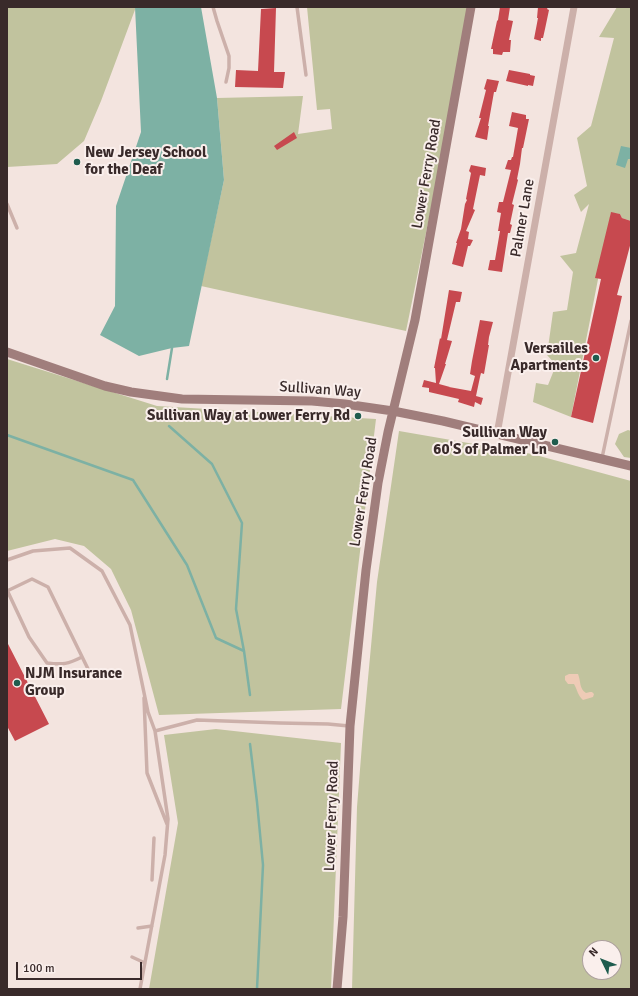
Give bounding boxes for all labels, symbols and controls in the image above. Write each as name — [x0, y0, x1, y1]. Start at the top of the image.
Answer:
street label: Lower Ferry Road — [409, 118, 445, 230]
place label: New Jersey School for the Deaf — [85, 144, 207, 179]
marker: New Jersey School for the Deaf — [72, 157, 82, 167]
street label: Palmer Lane — [507, 177, 539, 259]
place label: Versailles Apartments — [510, 340, 588, 375]
marker: Versailles Apartments — [591, 353, 601, 363]
street label: Sullivan Way — [279, 378, 361, 402]
place label: Sullivan Way at Lower Ferry Rd — [147, 407, 350, 425]
marker: Sullivan Way at Lower Ferry Rd — [353, 411, 363, 421]
place label: Sullivan Way 60'S of Palmer Ln — [433, 424, 547, 459]
street label: Lower Ferry Road — [346, 436, 382, 548]
marker: Sullivan Way 60'S of Palmer Ln — [550, 437, 560, 447]
place label: NJM Insurance Group — [25, 665, 122, 700]
marker: NJM Insurance Group — [12, 678, 22, 688]
street label: Lower Ferry Road — [321, 760, 343, 872]
north arrow — [582, 940, 622, 980]
text: N — [586, 945, 601, 959]
scale bar — [18, 954, 144, 980]
text: 100 m — [23, 961, 55, 976]

